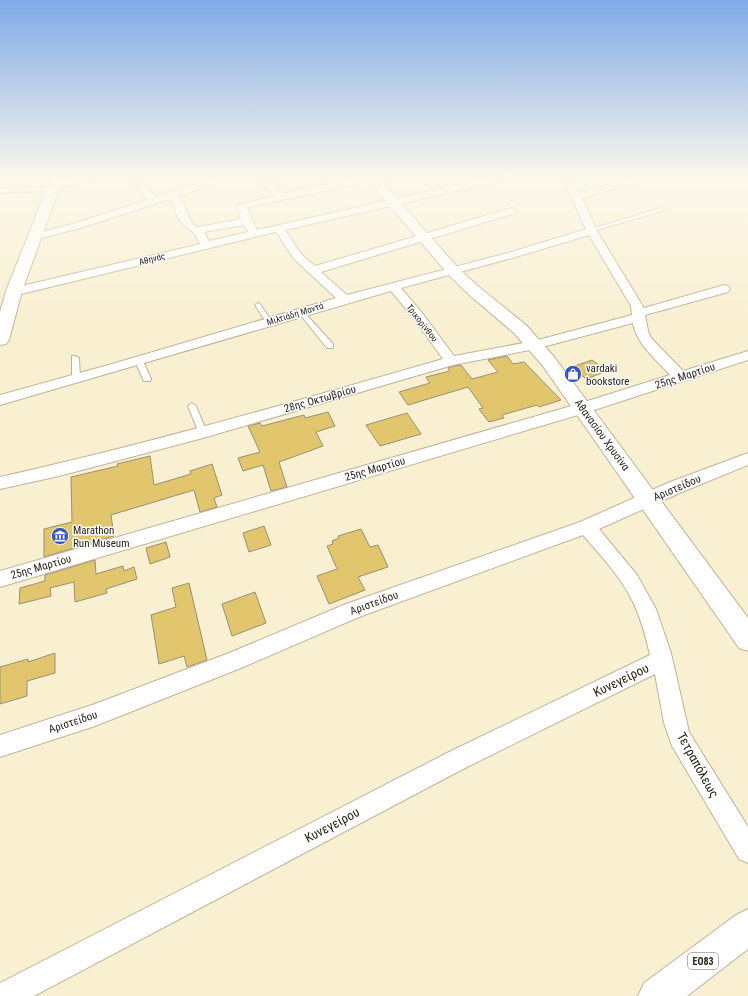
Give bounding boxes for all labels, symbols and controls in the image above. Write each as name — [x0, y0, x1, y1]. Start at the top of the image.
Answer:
street label: Αθηνάς — [138, 251, 166, 267]
street label: Μιλτιάδη Μαντά — [265, 300, 325, 327]
street label: Τρικορίνθου — [404, 302, 440, 344]
street label: 25ης Μαρτίου — [653, 360, 717, 392]
place label: vardaki bookstore — [586, 362, 630, 388]
shop icon: vardaki bookstore — [563, 364, 583, 384]
street label: 28ης Οκτωβρίου — [283, 383, 357, 415]
street label: Αθανασίου Χρυσίνα — [572, 397, 633, 474]
street label: 25ης Μαρτίου — [343, 454, 407, 484]
street label: Αριστείδου — [651, 472, 703, 504]
place label: Marathon Run Museum — [73, 524, 129, 550]
museum icon: Marathon Run Museum — [50, 526, 70, 546]
street label: 25ης Μαρτίου — [9, 552, 73, 582]
street label: Αριστείδου — [348, 588, 400, 618]
street label: Κυνεγείρου — [591, 660, 651, 700]
street label: Αριστείδου — [47, 708, 99, 736]
street label: Τετραπόλεως — [674, 730, 722, 800]
street label: Κυνεγείρου — [302, 804, 362, 846]
road number: ΕΟ83 — [688, 953, 718, 969]

